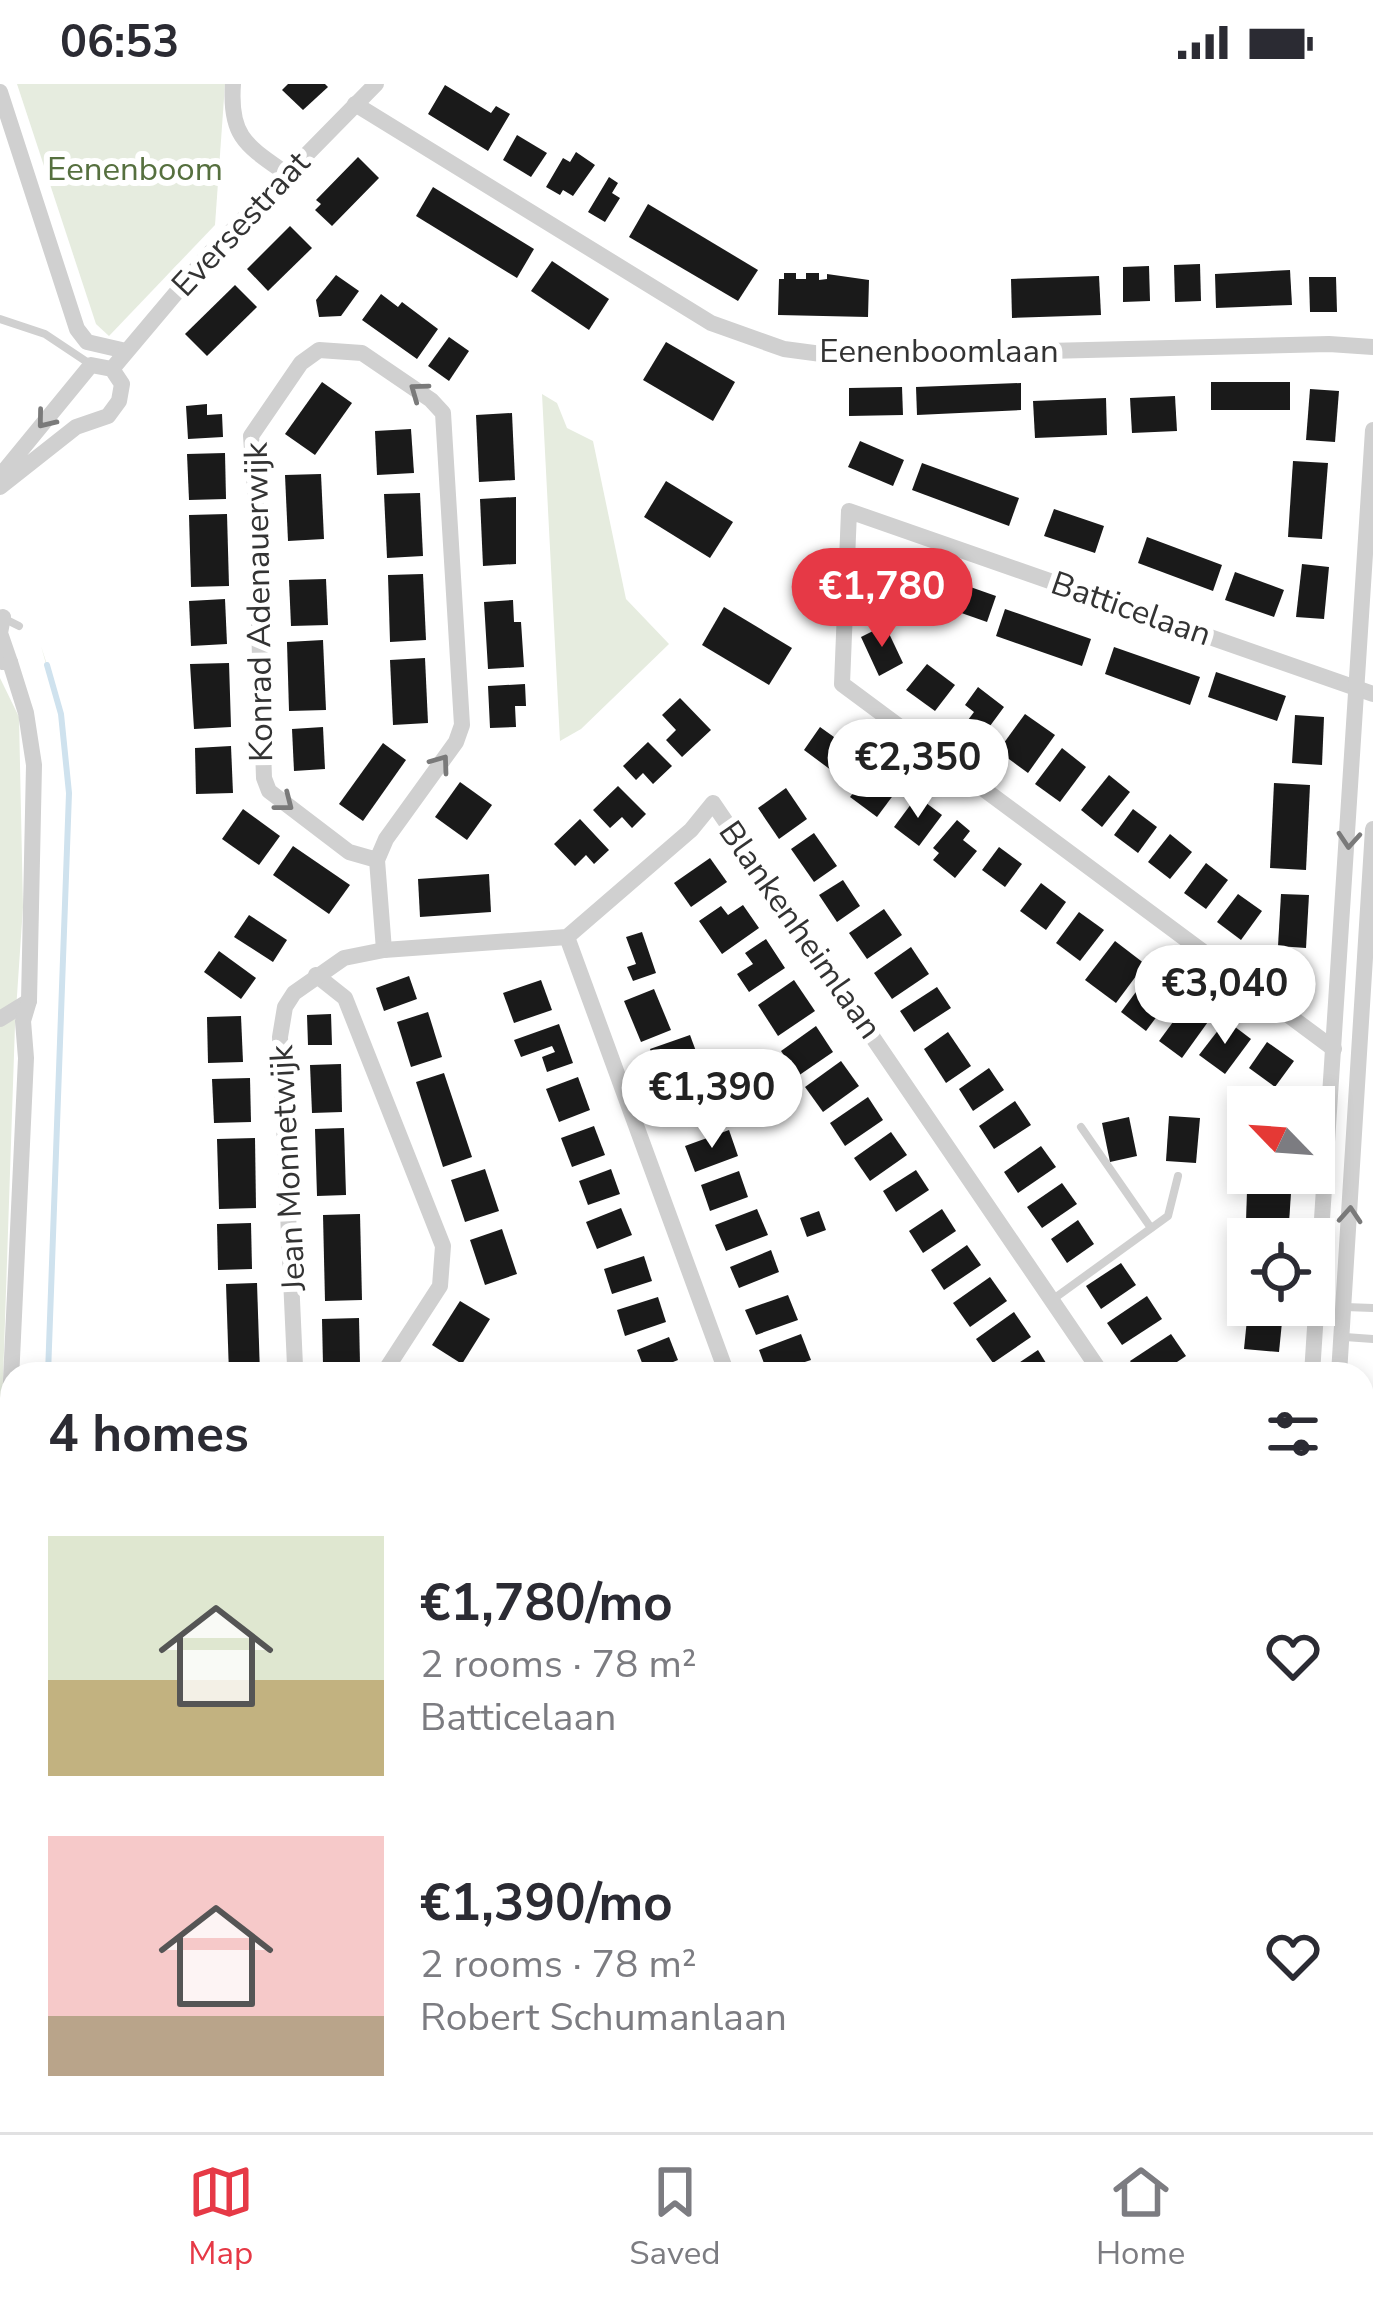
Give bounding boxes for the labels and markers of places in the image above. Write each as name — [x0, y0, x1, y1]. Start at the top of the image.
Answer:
pin: €1,780 — [784, 548, 980, 650]
pin: €2,350 — [820, 719, 1016, 821]
pin: €3,040 — [1127, 945, 1323, 1047]
pin: €1,390 — [614, 1049, 810, 1151]

